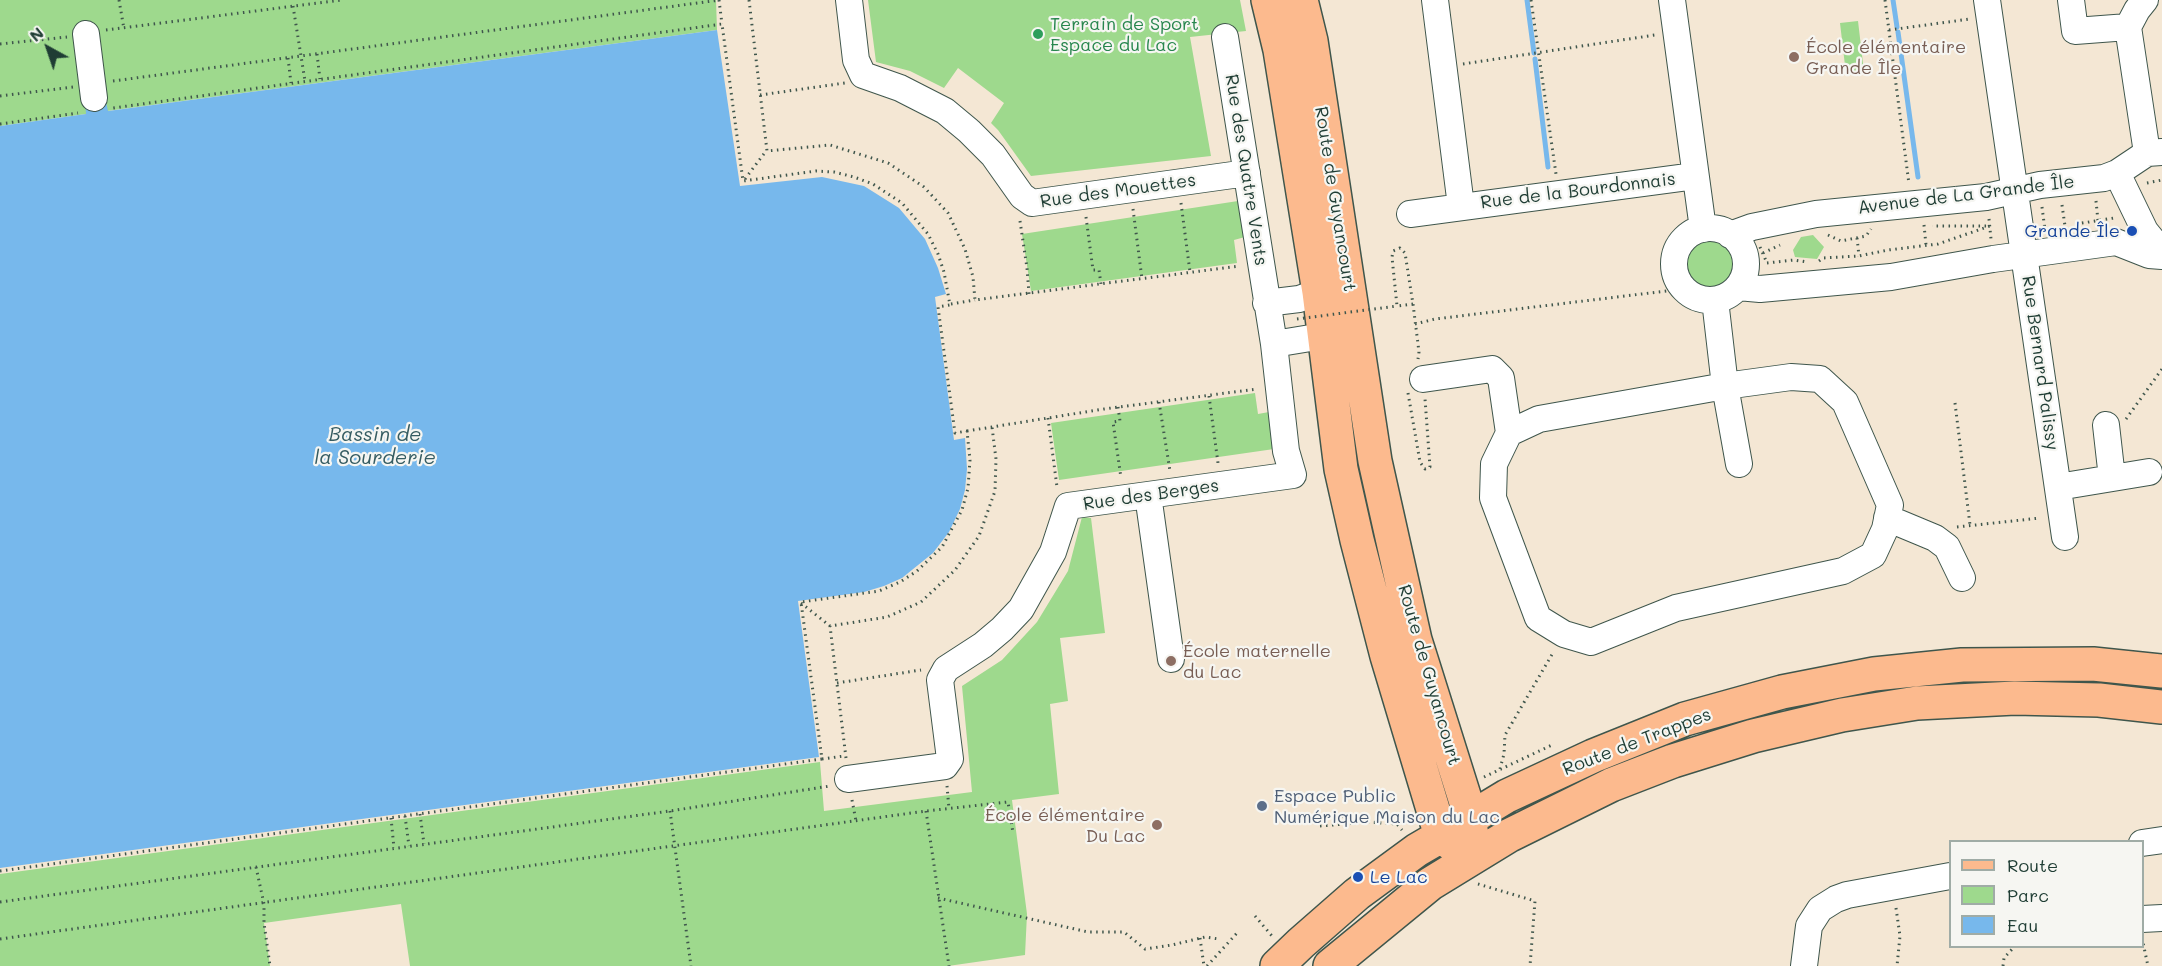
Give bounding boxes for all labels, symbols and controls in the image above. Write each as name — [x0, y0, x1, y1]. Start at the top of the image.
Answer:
place label: Terrain de Sport Espace du Lac — [1050, 13, 1199, 56]
north arrow — [18, 18, 78, 78]
text: N — [25, 22, 48, 46]
marker: Terrain de Sport Espace du Lac — [1031, 27, 1045, 41]
place label: École élémentaire Grande Île — [1806, 36, 1966, 78]
marker: École élémentaire Grande Île — [1787, 50, 1801, 64]
street label: Rue des Quatre Vents — [1220, 73, 1272, 267]
street label: Route de Guyancourt — [1310, 105, 1360, 293]
street label: Rue de la Bourdonnais — [1479, 168, 1677, 214]
street label: Rue des Mouettes — [1039, 169, 1197, 213]
street label: Avenue de La Grande Île — [1856, 171, 2076, 219]
place label: Grande Île — [2025, 220, 2120, 242]
marker: Grande Île — [2125, 224, 2139, 238]
street label: Rue Bernard Palissy — [2017, 274, 2063, 452]
water label: Bassin de la Sourderie — [314, 423, 436, 470]
street label: Rue des Berges — [1082, 475, 1220, 515]
street label: Route de Guyancourt — [1393, 582, 1465, 768]
place label: École maternelle du Lac — [1183, 640, 1331, 682]
marker: École maternelle du Lac — [1164, 654, 1178, 668]
street label: Route de Trappes — [1560, 704, 1714, 780]
place label: Espace Public Numérique Maison du Lac — [1274, 785, 1500, 828]
marker: Espace Public Numérique Maison du Lac — [1255, 799, 1269, 813]
place label: École élémentaire Du Lac — [985, 804, 1145, 846]
marker: École élémentaire Du Lac — [1150, 818, 1164, 832]
legend — [1949, 840, 2144, 948]
text: Route — [2007, 853, 2058, 877]
place label: Le Lac — [1370, 866, 1428, 888]
marker: Le Lac — [1351, 870, 1365, 884]
text: Parc — [2007, 883, 2049, 907]
text: Eau — [2007, 913, 2038, 937]

